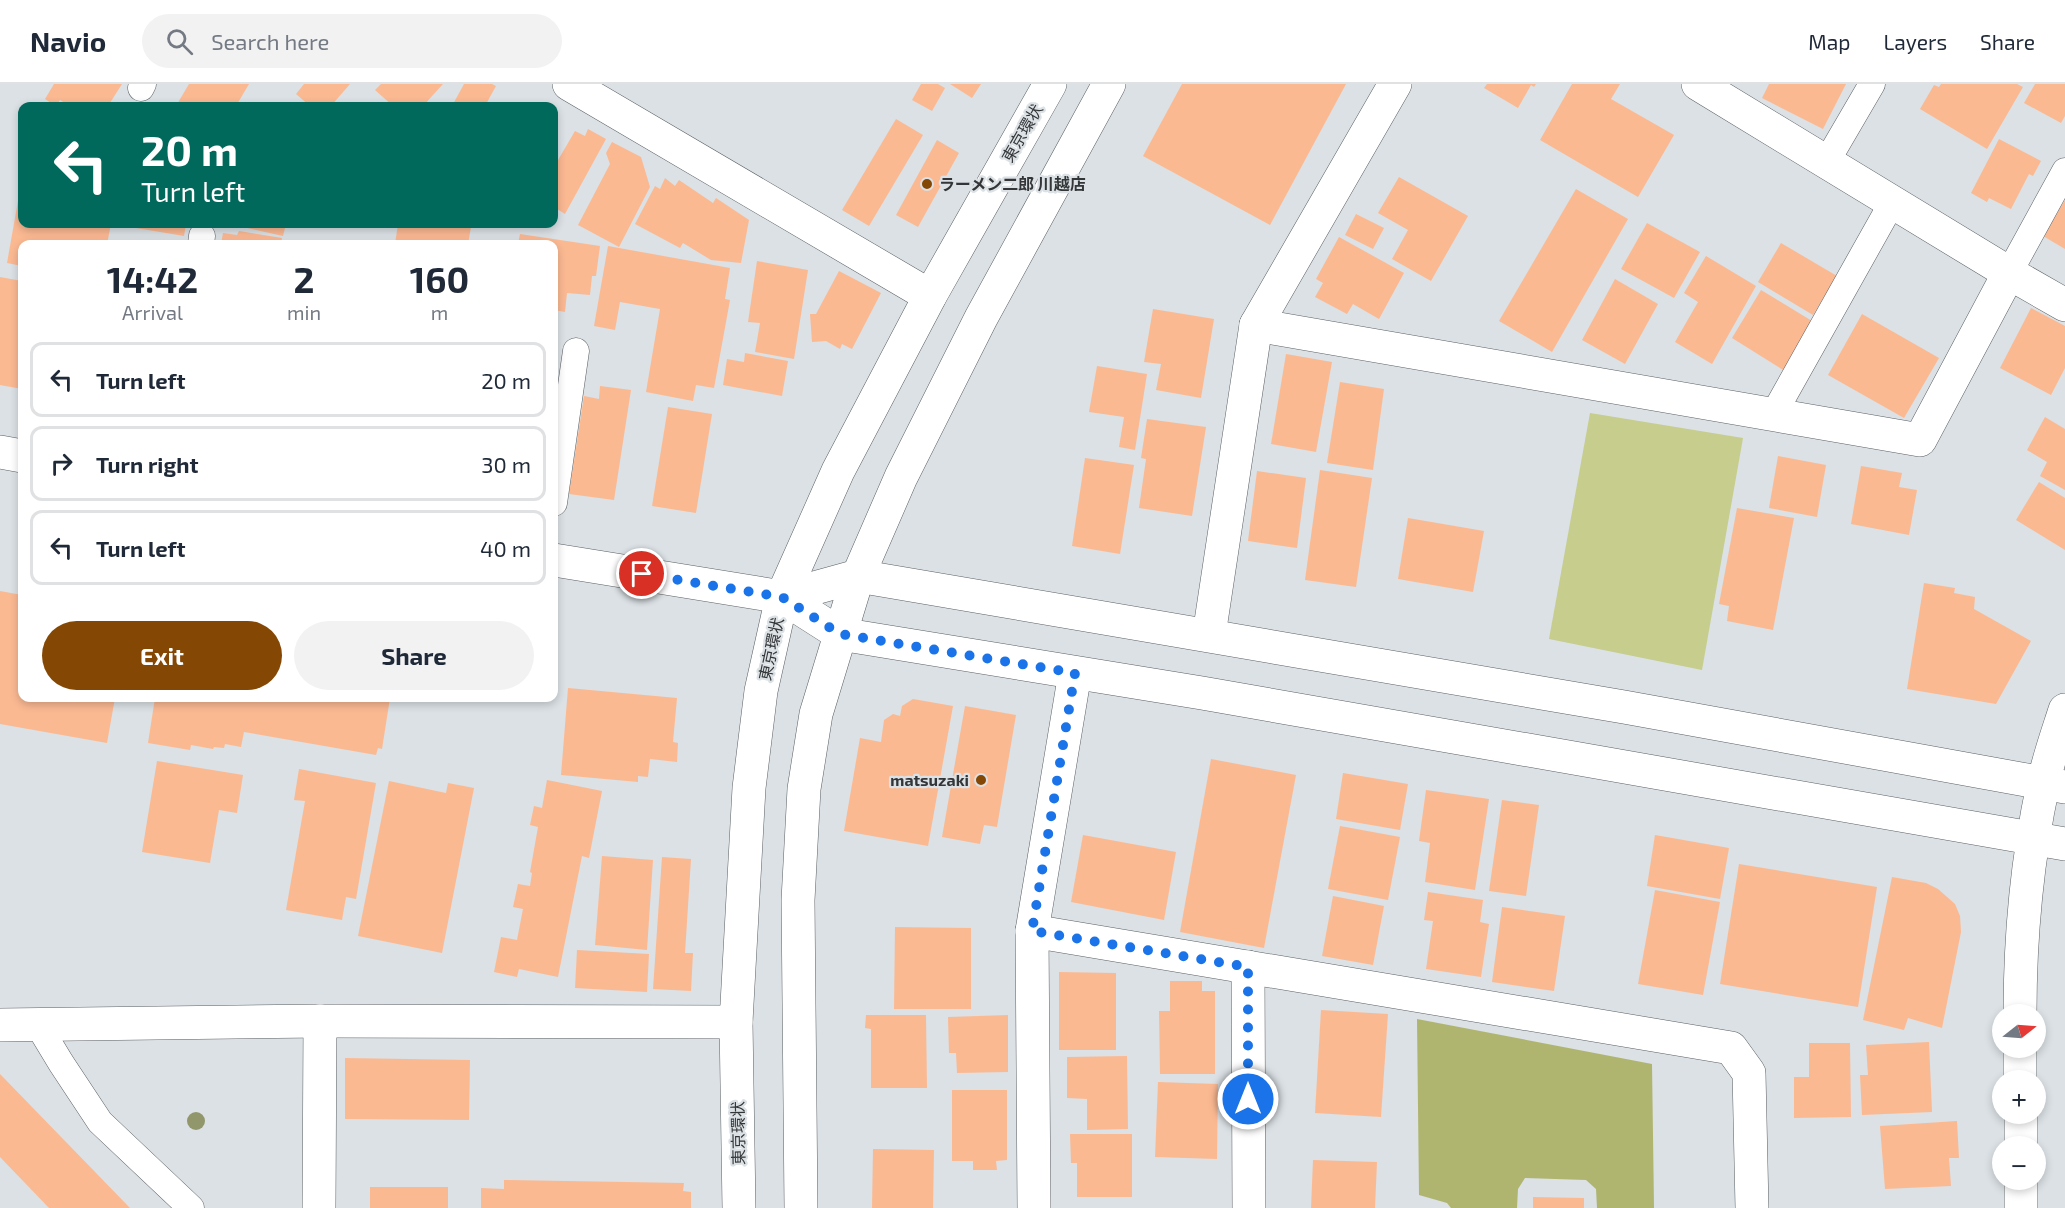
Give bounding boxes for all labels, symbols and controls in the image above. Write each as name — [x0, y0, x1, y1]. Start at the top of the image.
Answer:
search box — [142, 14, 562, 68]
text: Navio — [30, 24, 106, 58]
icon: search — [163, 25, 196, 58]
text: Search here — [211, 28, 329, 54]
text: Map — [1808, 29, 1850, 54]
text: Layers — [1883, 29, 1947, 54]
text: Share — [1980, 29, 2035, 54]
street label: 東京環状 — [997, 100, 1046, 165]
text: 20 m — [141, 124, 238, 174]
icon: left — [42, 126, 120, 204]
place label: ラーメン二郎 川越店 — [939, 174, 1086, 193]
text: Turn left — [141, 175, 245, 207]
marker: ラーメン二郎 川越店 — [920, 177, 934, 191]
text: 14:42 — [107, 257, 198, 300]
text: 2 — [294, 257, 314, 300]
text: 160 — [410, 257, 469, 300]
text: Arrival — [122, 300, 183, 324]
text: min — [287, 300, 321, 324]
text: m — [431, 300, 448, 324]
icon: left — [45, 363, 78, 396]
text: Turn left — [96, 367, 185, 393]
text: 20 m — [481, 367, 531, 393]
icon: right — [45, 447, 78, 480]
text: Turn right — [96, 451, 198, 477]
text: 30 m — [481, 451, 531, 477]
icon: left — [45, 531, 78, 564]
text: Turn left — [96, 535, 185, 561]
text: 40 m — [480, 535, 531, 561]
pin — [616, 548, 667, 599]
icon: arrive — [625, 557, 658, 590]
street label: 東京環状 — [755, 616, 786, 682]
button: Exit — [42, 621, 282, 690]
button: Share — [294, 621, 534, 690]
place label: matsuzaki — [890, 770, 969, 789]
marker: matsuzaki — [974, 773, 988, 787]
north arrow — [1992, 1004, 2046, 1058]
map controls — [1992, 1004, 2046, 1190]
position arrow — [1216, 1067, 1280, 1131]
button: + — [1992, 1070, 2046, 1124]
street label: 東京環状 — [727, 1101, 748, 1165]
button: − — [1992, 1136, 2046, 1190]

